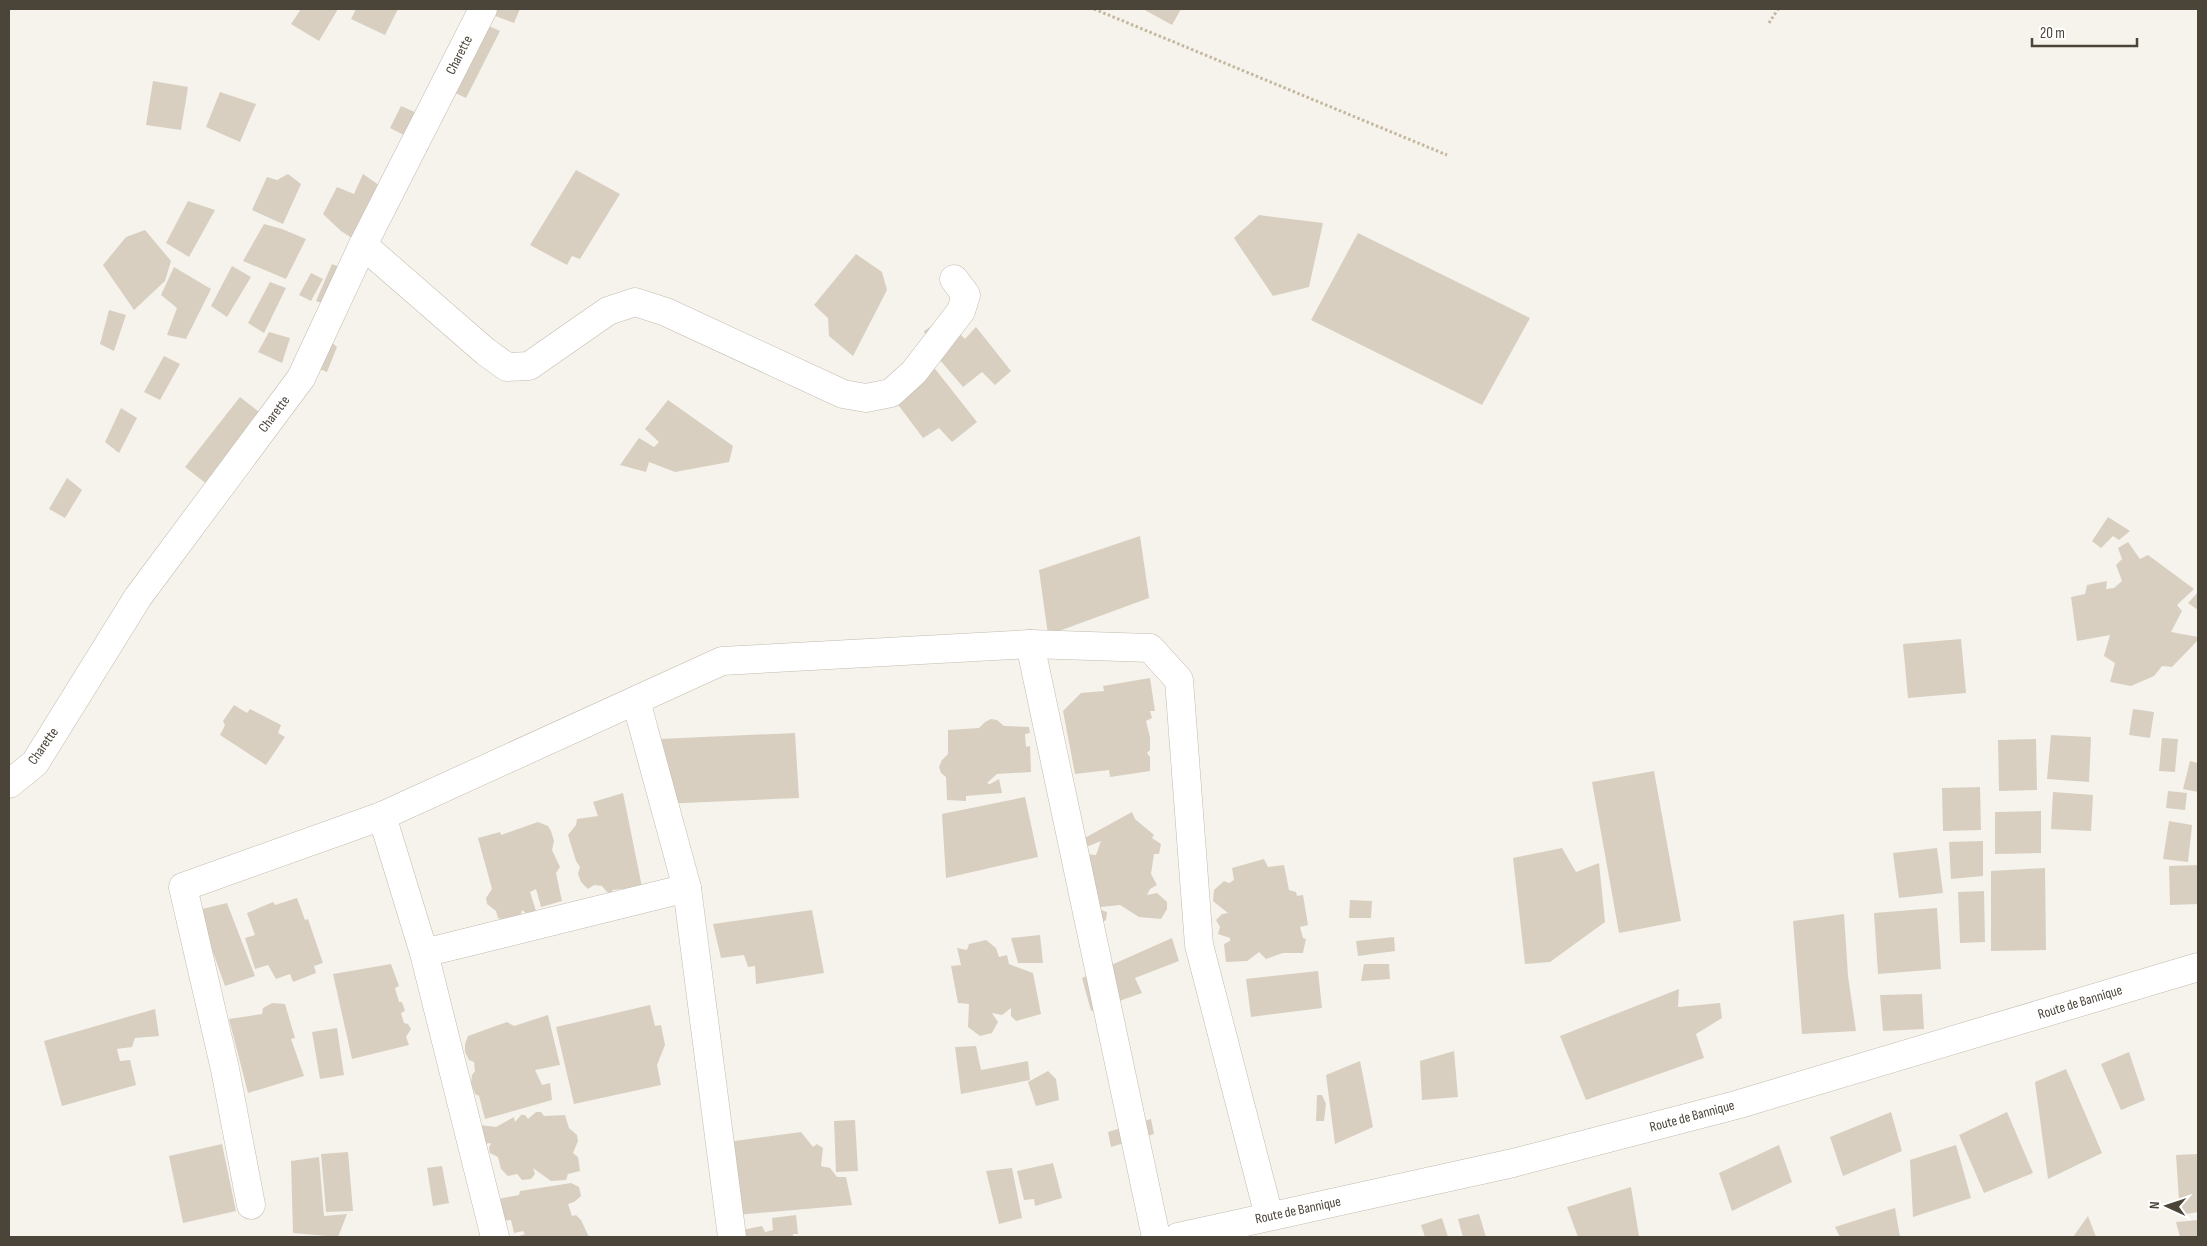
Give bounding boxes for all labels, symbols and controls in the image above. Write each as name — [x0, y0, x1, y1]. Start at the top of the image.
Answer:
scale bar — [2032, 15, 2137, 47]
text: 20 m — [2040, 24, 2065, 43]
street label: Charette — [442, 33, 476, 77]
street label: Charette — [255, 392, 293, 436]
street label: Charette — [24, 724, 62, 768]
street label: Route de Bannique — [2036, 981, 2124, 1023]
street label: Route de Bannique — [1648, 1097, 1736, 1135]
north arrow — [2142, 1181, 2192, 1231]
street label: Route de Bannique — [1254, 1193, 1342, 1227]
text: N — [2146, 1201, 2163, 1210]

